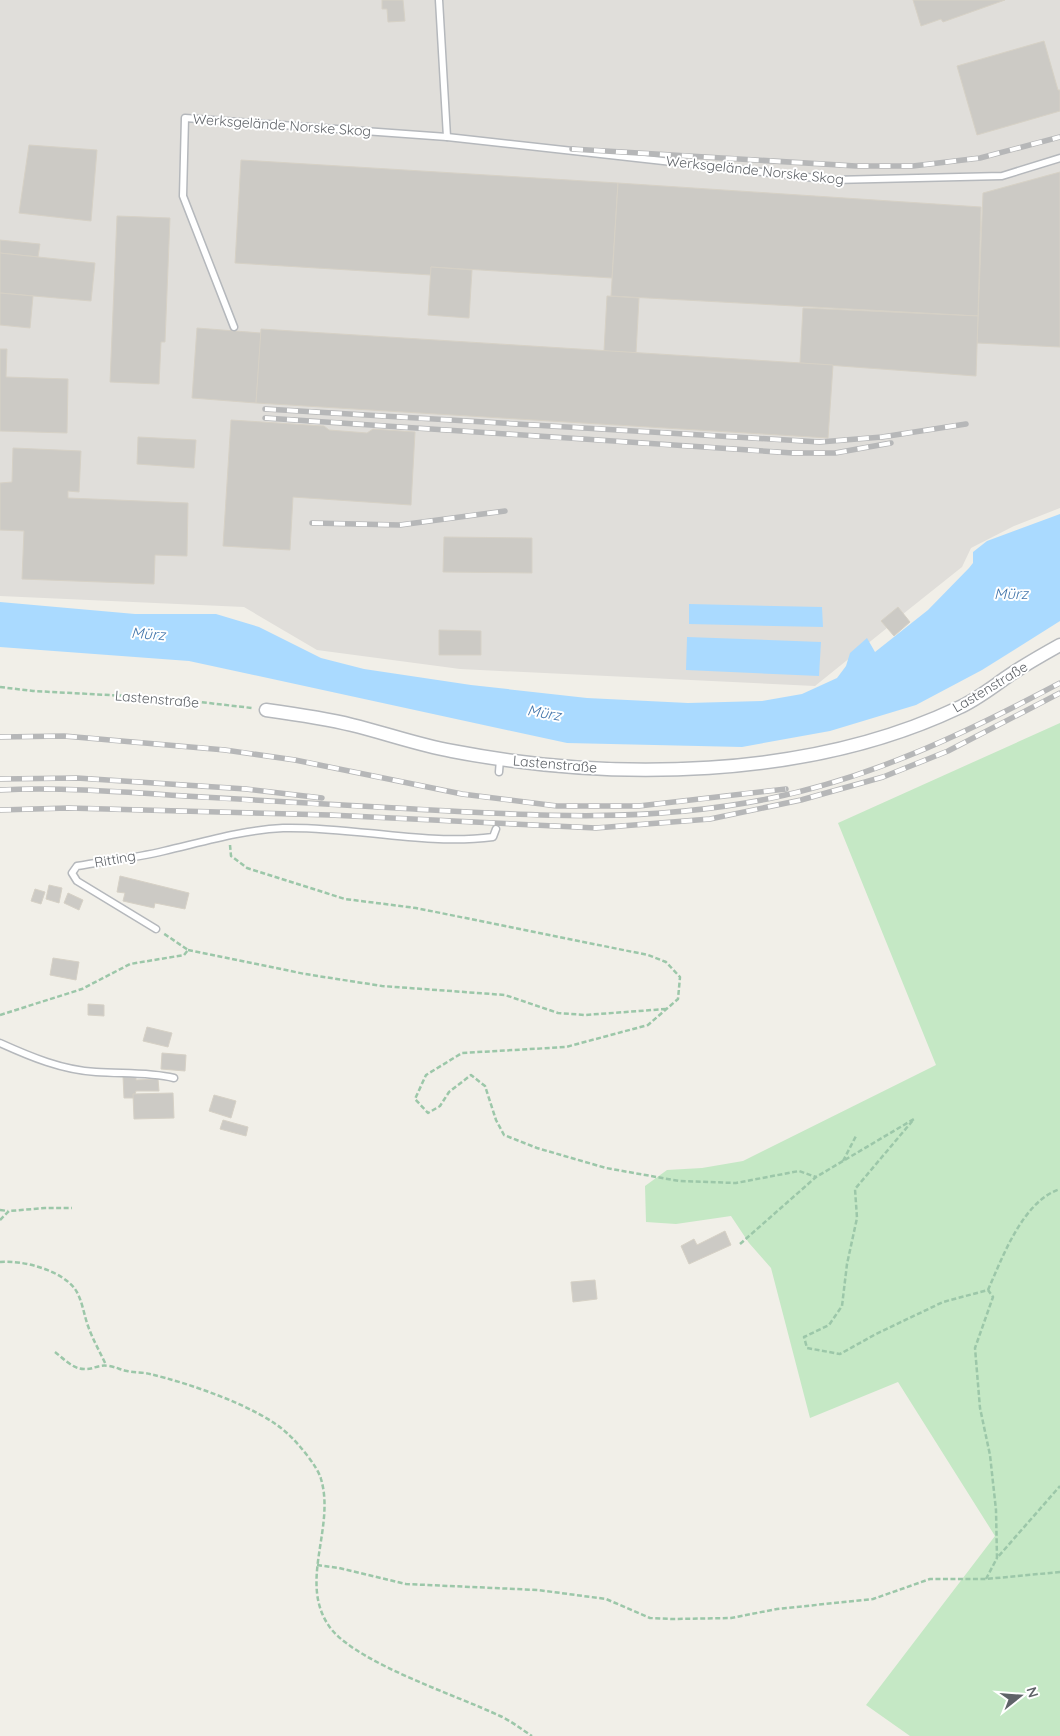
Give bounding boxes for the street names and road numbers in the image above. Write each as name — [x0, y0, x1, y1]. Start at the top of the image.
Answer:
street label: Werksgelände Norske Skog — [192, 110, 372, 140]
street label: Werksgelände Norske Skog — [665, 152, 845, 188]
street label: Lastenstraße — [949, 657, 1031, 716]
street label: Lastenstraße — [114, 686, 200, 712]
street label: Lastenstraße — [512, 751, 598, 777]
street label: Ritting — [93, 847, 137, 871]

